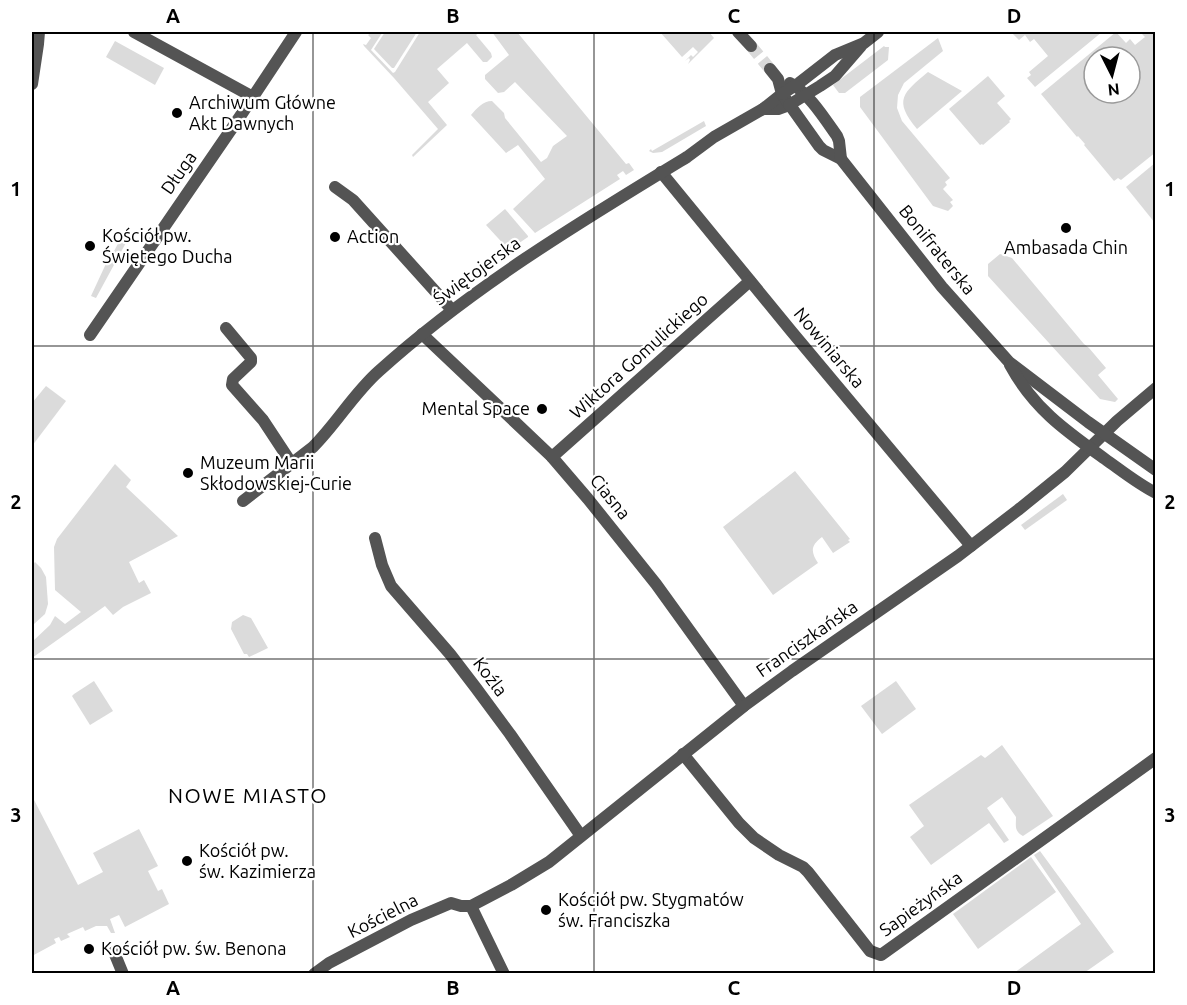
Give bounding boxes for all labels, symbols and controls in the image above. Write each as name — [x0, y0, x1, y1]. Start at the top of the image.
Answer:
text: A — [166, 4, 180, 27]
text: B — [446, 4, 460, 27]
text: C — [728, 4, 741, 27]
text: D — [1007, 4, 1021, 27]
north arrow — [1082, 45, 1142, 105]
text: N — [1107, 80, 1120, 99]
place label: Archiwum Główne Akt Dawnych — [189, 92, 336, 133]
marker: Archiwum Główne Akt Dawnych — [170, 106, 184, 120]
street label: Długa — [156, 147, 200, 198]
text: 1 — [10, 177, 22, 200]
text: 1 — [1164, 177, 1176, 200]
street label: Bonifraterska — [896, 201, 980, 298]
marker: Ambasada Chin — [1059, 221, 1073, 235]
place label: Kościół pw. Świętego Ducha — [102, 225, 233, 266]
place label: Action — [347, 226, 399, 246]
marker: Action — [328, 230, 342, 244]
street label: Świętojerska — [428, 231, 524, 308]
place label: Ambasada Chin — [1004, 237, 1128, 257]
marker: Kościół pw. Świętego Ducha — [83, 239, 97, 253]
street label: Wiktora Gomulickiego — [565, 288, 711, 422]
street label: Nowiniarska — [790, 303, 869, 392]
place label: Mental Space — [422, 398, 530, 418]
marker: Mental Space — [535, 402, 549, 416]
place label: Muzeum Marii Skłodowskiej-Curie — [200, 452, 352, 493]
marker: Muzeum Marii Skłodowskiej-Curie — [181, 466, 195, 480]
street label: Ciasna — [587, 470, 635, 523]
text: 2 — [10, 490, 22, 513]
text: 2 — [1164, 490, 1176, 513]
street label: Franciszkańska — [752, 596, 861, 681]
street label: Koźla — [470, 653, 512, 700]
district label: NOWE MIASTO — [168, 783, 328, 807]
text: 3 — [10, 803, 22, 826]
text: 3 — [1164, 803, 1176, 826]
place label: Kościół pw. św. Kazimierza — [199, 840, 316, 881]
marker: Kościół pw. św. Kazimierza — [180, 854, 194, 868]
street label: Sapieżyńska — [875, 867, 966, 940]
street label: Kościelna — [344, 889, 421, 941]
place label: Kościół pw. Stygmatów św. Franciszka — [558, 889, 744, 930]
marker: Kościół pw. Stygmatów św. Franciszka — [539, 903, 553, 917]
place label: Kościół pw. św. Benona — [101, 938, 286, 958]
marker: Kościół pw. św. Benona — [82, 942, 96, 956]
text: A — [166, 976, 180, 999]
text: B — [446, 976, 460, 999]
text: C — [728, 976, 741, 999]
text: D — [1007, 976, 1021, 999]

